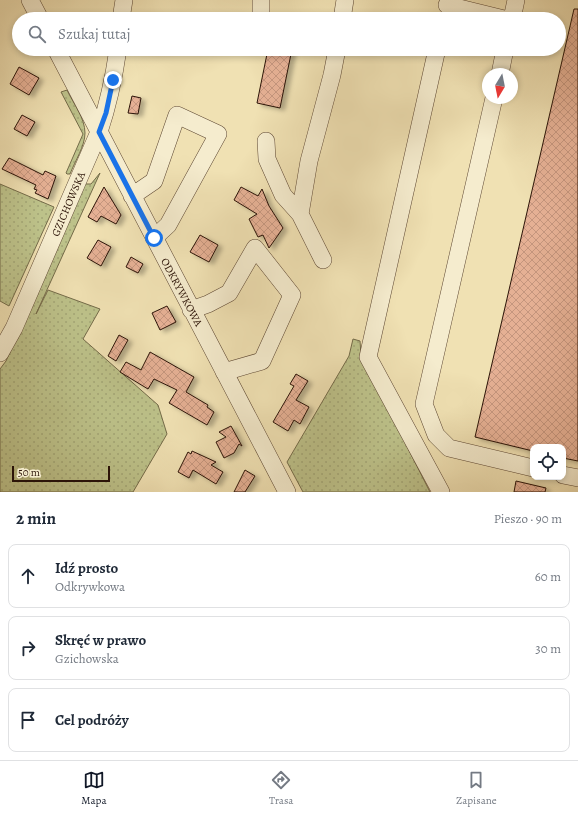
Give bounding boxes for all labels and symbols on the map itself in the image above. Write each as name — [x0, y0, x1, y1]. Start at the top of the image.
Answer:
north arrow — [482, 68, 518, 104]
route end — [104, 71, 122, 89]
street label: GZICHOWSKA — [48, 169, 89, 239]
route start — [145, 229, 163, 247]
street label: ODKRYWKOWA — [157, 255, 206, 330]
scale bar — [12, 464, 110, 483]

